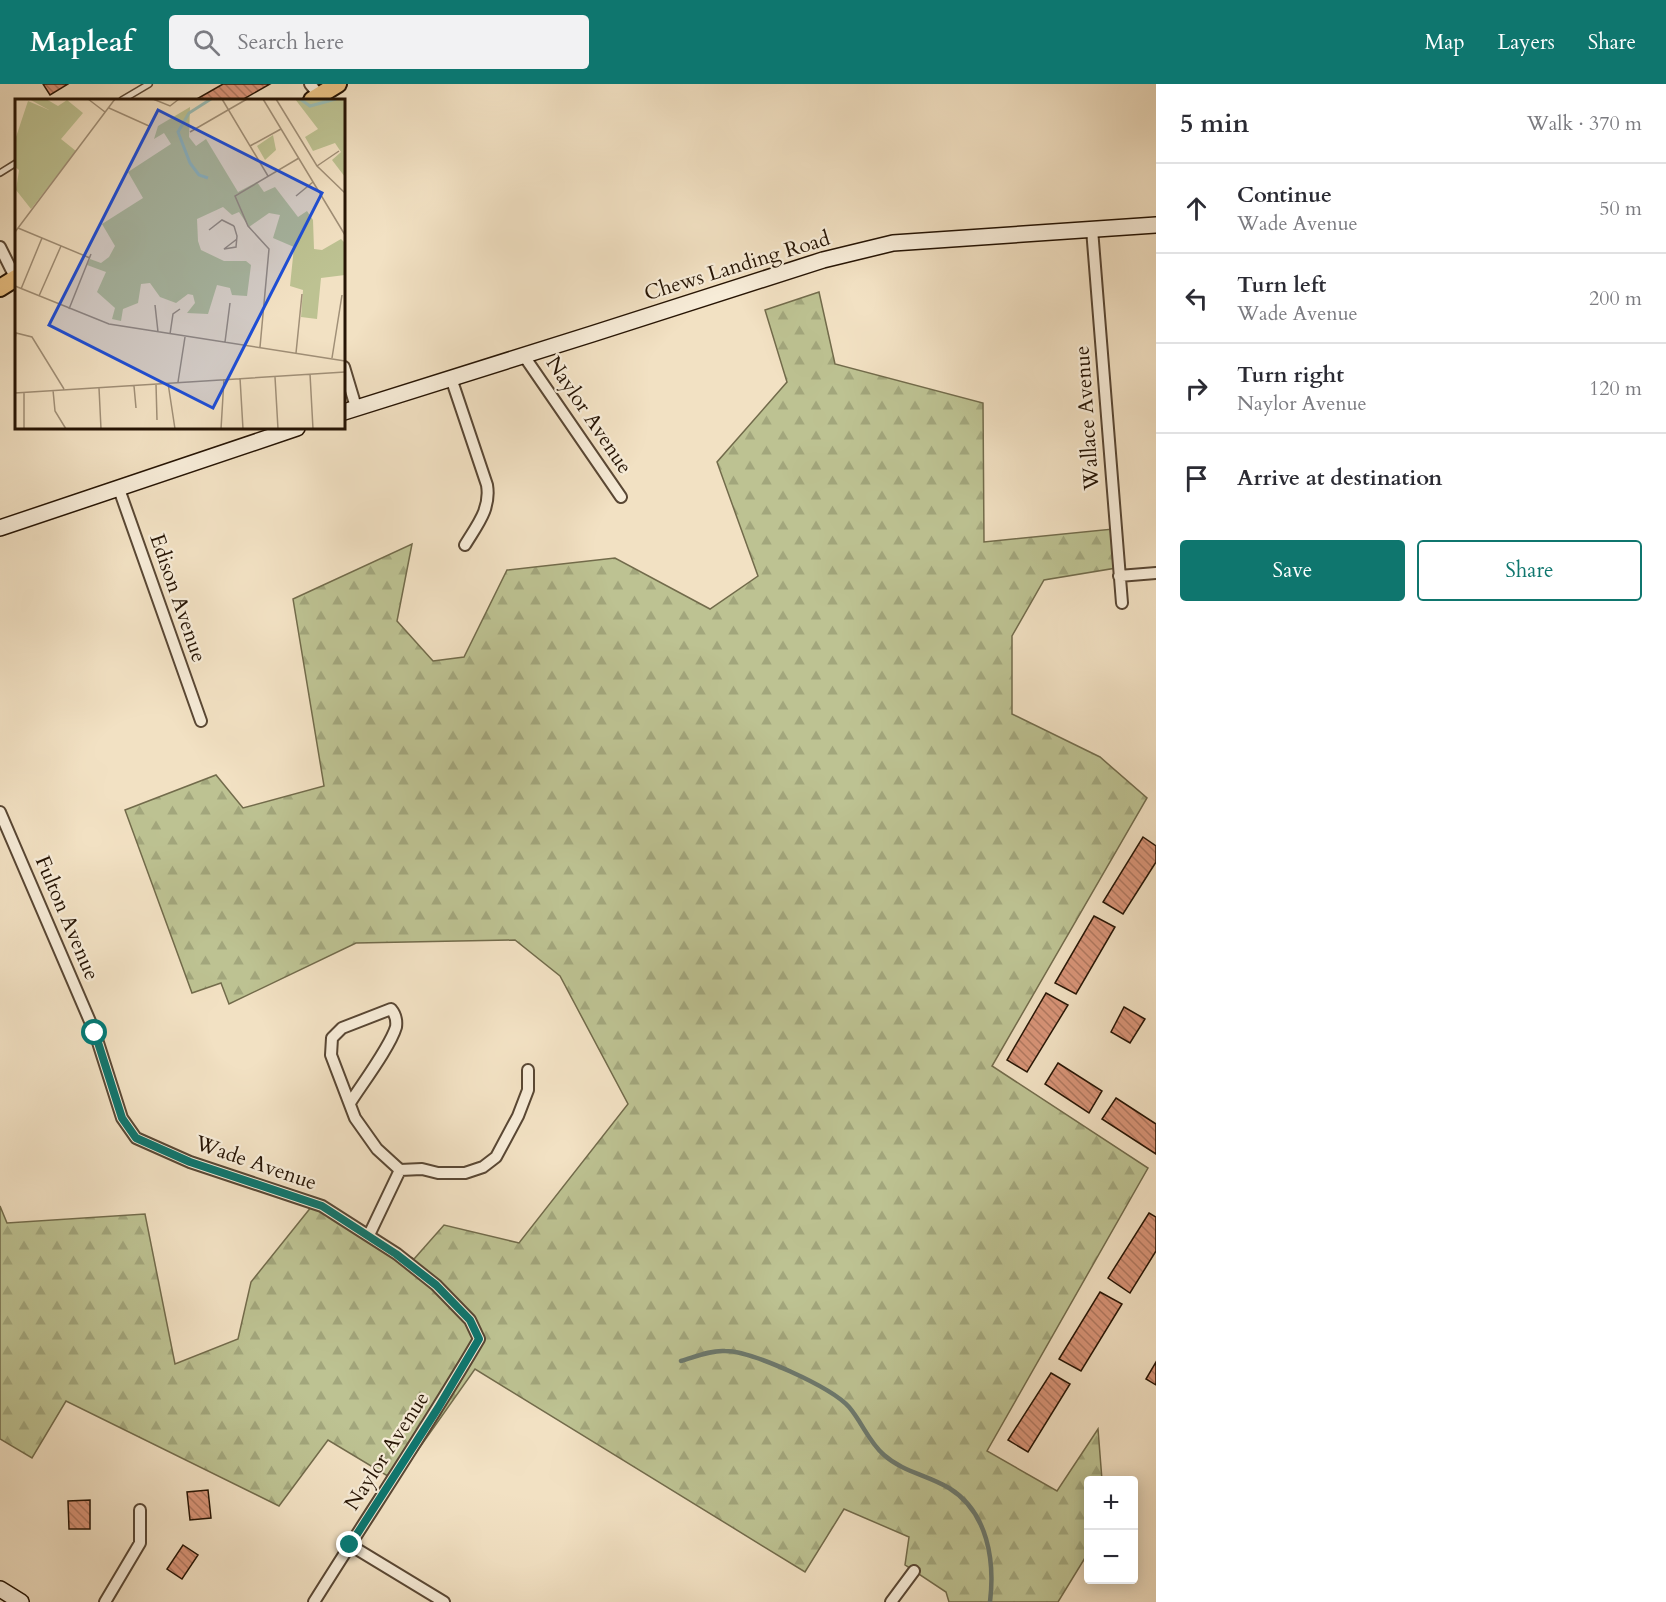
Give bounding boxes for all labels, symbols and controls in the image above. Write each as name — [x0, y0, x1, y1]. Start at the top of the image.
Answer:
search box — [169, 15, 589, 69]
text: Mapleaf — [30, 23, 133, 61]
icon: search — [190, 26, 223, 59]
text: Search here — [238, 27, 344, 57]
text: Map — [1425, 28, 1465, 57]
text: Layers — [1498, 28, 1555, 57]
text: Share — [1588, 28, 1636, 57]
inset map — [15, 99, 345, 429]
text: 5 min — [1180, 106, 1249, 141]
text: Walk · 370 m — [1527, 110, 1642, 137]
text: Continue — [1237, 180, 1332, 210]
icon: ahead — [1180, 192, 1213, 225]
text: 50 m — [1599, 195, 1642, 222]
text: Wade Avenue — [1237, 210, 1358, 237]
street label: Chews Landing Road — [641, 224, 833, 308]
text: Turn left — [1237, 270, 1326, 300]
icon: left — [1180, 282, 1213, 315]
text: 200 m — [1589, 285, 1642, 312]
text: Wade Avenue — [1237, 300, 1358, 327]
street label: Wallace Avenue — [1067, 345, 1107, 492]
street label: Naylor Avenue — [539, 350, 639, 480]
text: Turn right — [1237, 360, 1344, 390]
icon: right — [1180, 372, 1213, 405]
text: 120 m — [1589, 375, 1642, 402]
text: Naylor Avenue — [1237, 390, 1367, 417]
icon: arrive — [1180, 462, 1213, 495]
text: Arrive at destination — [1237, 463, 1442, 493]
street label: Edison Avenue — [142, 530, 214, 666]
button: Save — [1180, 540, 1405, 601]
button: Share — [1417, 540, 1642, 601]
street label: Fulton Avenue — [28, 851, 106, 985]
route start — [81, 1019, 107, 1045]
street label: Wade Avenue — [190, 1128, 321, 1197]
street label: Naylor Avenue — [338, 1386, 436, 1516]
map controls — [1084, 1476, 1138, 1584]
button: + — [1084, 1476, 1138, 1530]
button: − — [1084, 1530, 1138, 1584]
route end — [336, 1531, 362, 1557]

